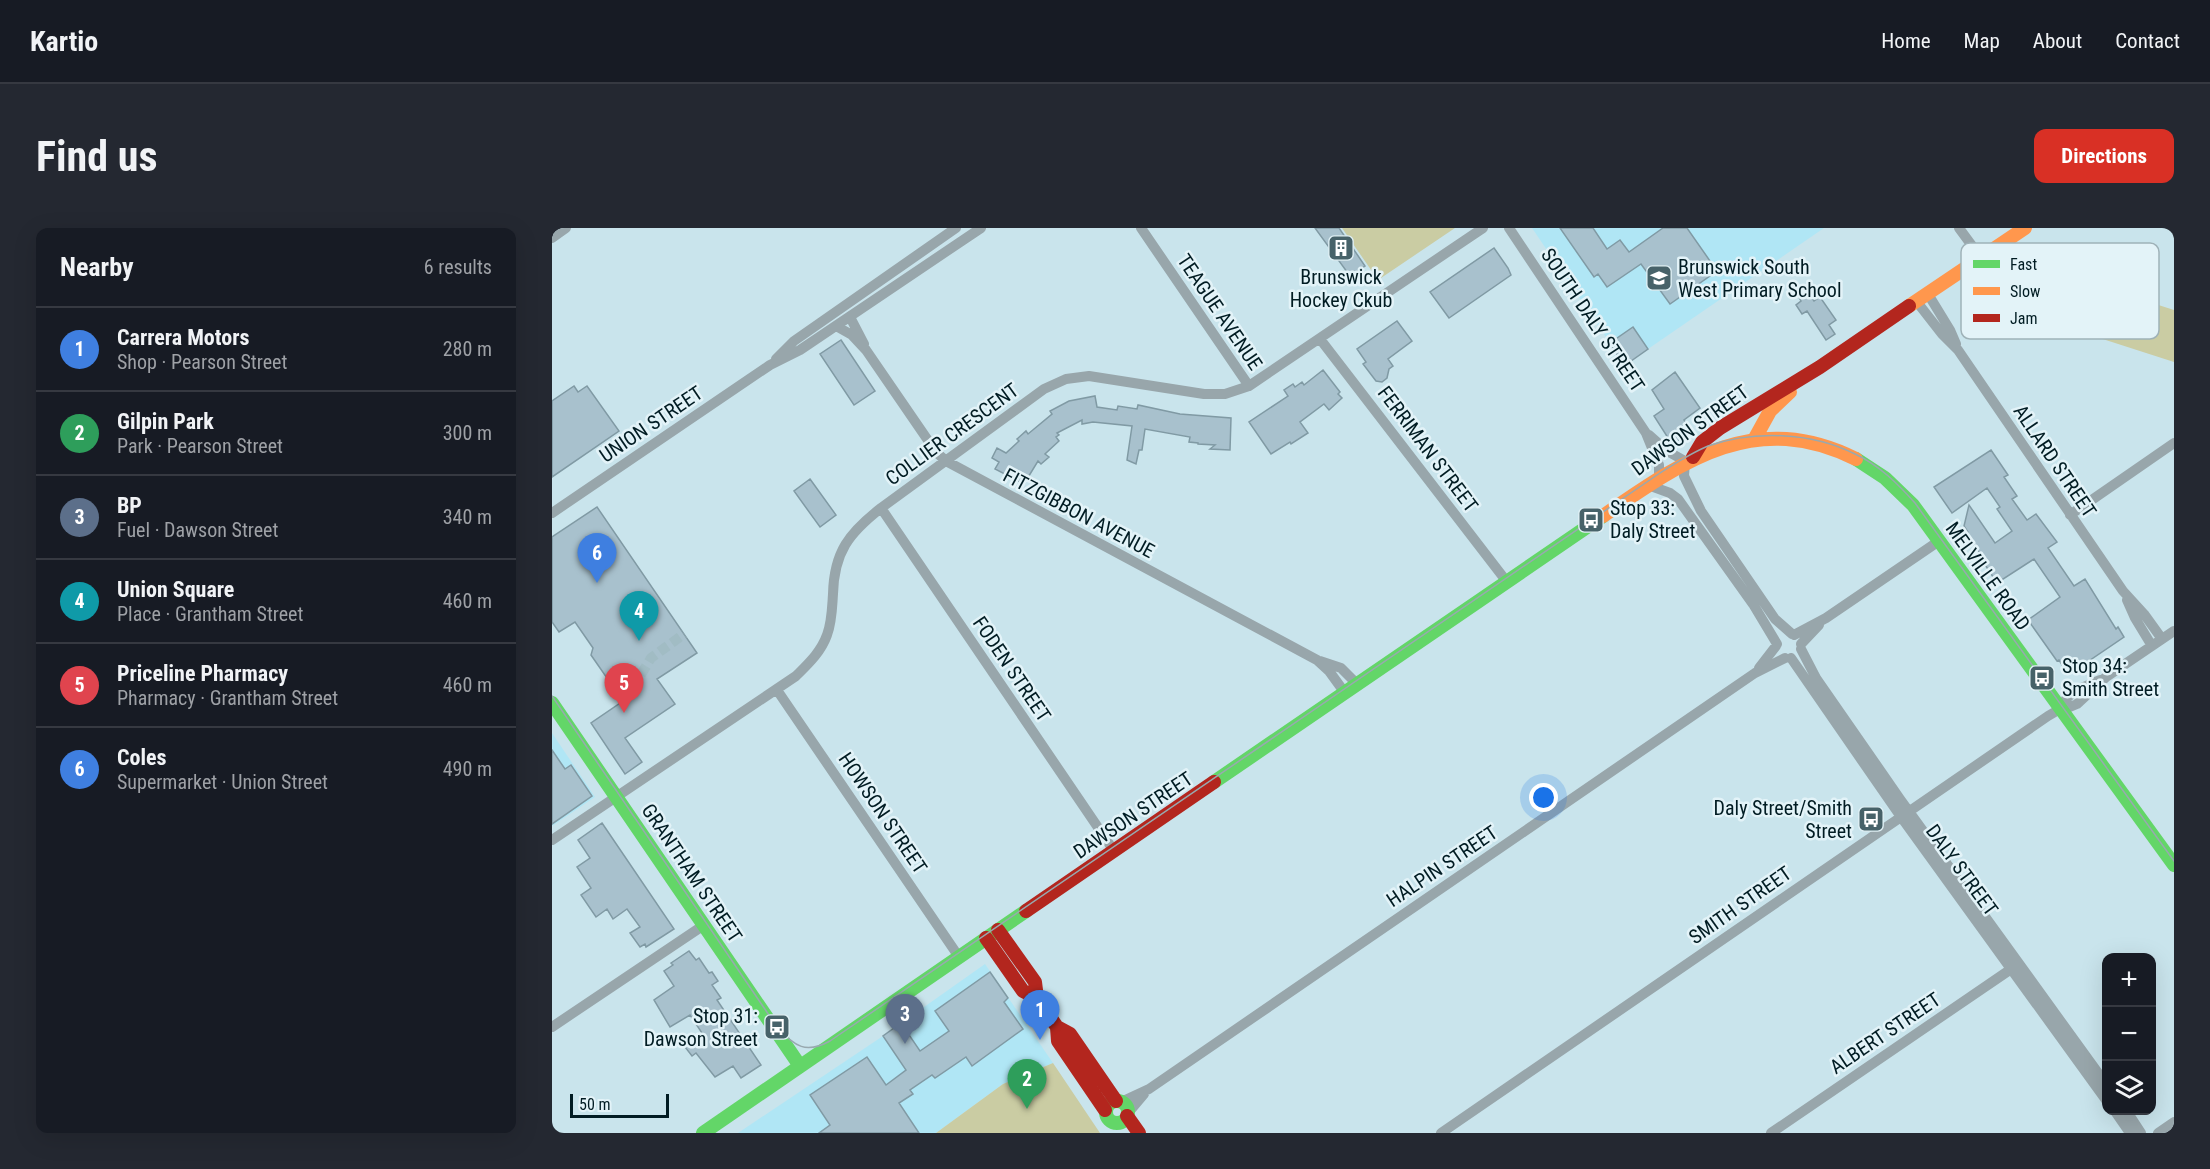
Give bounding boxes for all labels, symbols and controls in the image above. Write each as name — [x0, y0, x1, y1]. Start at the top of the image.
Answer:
text: Kartio — [30, 25, 98, 58]
text: Home — [1881, 29, 1931, 53]
text: Map — [1964, 29, 2000, 53]
text: About — [2033, 29, 2082, 53]
text: Contact — [2115, 29, 2180, 53]
button: Directions — [2034, 129, 2174, 183]
text: Find us — [36, 132, 157, 181]
building icon: Brunswick Hockey Ckub — [1326, 233, 1356, 263]
legend — [1961, 243, 2159, 339]
street label: SOUTH DALY STREET — [1536, 244, 1650, 396]
street label: TEAGUE AVENUE — [1172, 249, 1268, 375]
text: Nearby — [60, 252, 134, 282]
text: 6 results — [424, 255, 492, 279]
place label: Brunswick South West Primary School — [1678, 255, 1841, 302]
text: Fast — [2010, 255, 2037, 274]
school or university icon: Brunswick South West Primary School — [1644, 263, 1674, 293]
place label: Brunswick Hockey Ckub — [1290, 265, 1392, 312]
text: Slow — [2010, 282, 2040, 301]
text: Jam — [2010, 309, 2037, 328]
text: Carrera Motors — [117, 325, 249, 350]
text: 1 — [74, 337, 85, 361]
text: 280 m — [443, 337, 492, 361]
text: Shop · Pearson Street — [117, 350, 287, 374]
street label: COLLIER CRESCENT — [881, 378, 1023, 490]
street label: DAWSON STREET — [1627, 380, 1753, 480]
street label: UNION STREET — [595, 381, 707, 467]
street label: FERRIMAN STREET — [1373, 381, 1483, 517]
street label: ALLARD STREET — [2008, 400, 2102, 522]
text: Gilpin Park — [117, 409, 214, 434]
text: 2 — [74, 421, 85, 445]
text: 300 m — [443, 421, 492, 445]
text: Park · Pearson Street — [117, 434, 283, 458]
street label: FITZGIBBON AVENUE — [999, 463, 1159, 563]
text: BP — [117, 493, 142, 518]
place label: Stop 33: Daly Street — [1610, 496, 1695, 543]
text: 3 — [74, 505, 85, 529]
text: 340 m — [443, 505, 492, 529]
bus stop icon: Stop 33: Daly Street — [1576, 505, 1606, 535]
street label: MELVILLE ROAD — [1941, 517, 2035, 635]
text: Fuel · Dawson Street — [117, 518, 278, 542]
pin: 6 — [578, 534, 616, 583]
text: Union Square — [117, 577, 234, 602]
text: 4 — [74, 589, 85, 613]
text: 460 m — [443, 589, 492, 613]
pin: 4 — [620, 592, 658, 641]
text: Place · Grantham Street — [117, 602, 303, 626]
street label: FODEN STREET — [968, 612, 1056, 726]
place label: Stop 34: Smith Street — [2062, 654, 2159, 701]
text: Priceline Pharmacy — [117, 661, 288, 686]
bus stop icon: Stop 34: Smith Street — [2027, 663, 2057, 693]
pin: 5 — [604, 664, 644, 713]
text: 5 — [74, 673, 85, 697]
text: 460 m — [443, 673, 492, 697]
text: Pharmacy · Grantham Street — [117, 686, 338, 710]
text: Coles — [117, 745, 167, 770]
street label: HOWSON STREET — [834, 748, 932, 878]
text: 6 — [74, 757, 85, 781]
text: 490 m — [443, 757, 492, 781]
street label: DAWSON STREET — [1069, 766, 1197, 864]
text: Supermarket · Union Street — [117, 770, 328, 794]
your location — [1529, 783, 1558, 812]
place label: Daly Street/Smith Street — [1714, 796, 1852, 843]
street label: GRANTHAM STREET — [637, 799, 747, 947]
bus stop icon: Daly Street/Smith Street — [1856, 804, 1886, 834]
street label: HALPIN STREET — [1382, 820, 1502, 912]
street label: DALY STREET — [1921, 820, 2003, 920]
street label: SMITH STREET — [1684, 861, 1796, 949]
map controls — [2102, 953, 2156, 1115]
button: + — [2102, 953, 2156, 1007]
street label: ALBERT STREET — [1825, 987, 1945, 1079]
pin: 1 — [1020, 990, 1060, 1040]
pin: 3 — [886, 994, 924, 1044]
place label: Stop 31: Dawson Street — [644, 1004, 758, 1051]
button: − — [2102, 1007, 2156, 1061]
bus stop icon: Stop 31: Dawson Street — [762, 1012, 792, 1042]
pin: 2 — [1008, 1060, 1046, 1109]
button: layers — [2102, 1061, 2156, 1115]
scale bar — [570, 1091, 669, 1118]
text: 50 m — [579, 1095, 611, 1114]

